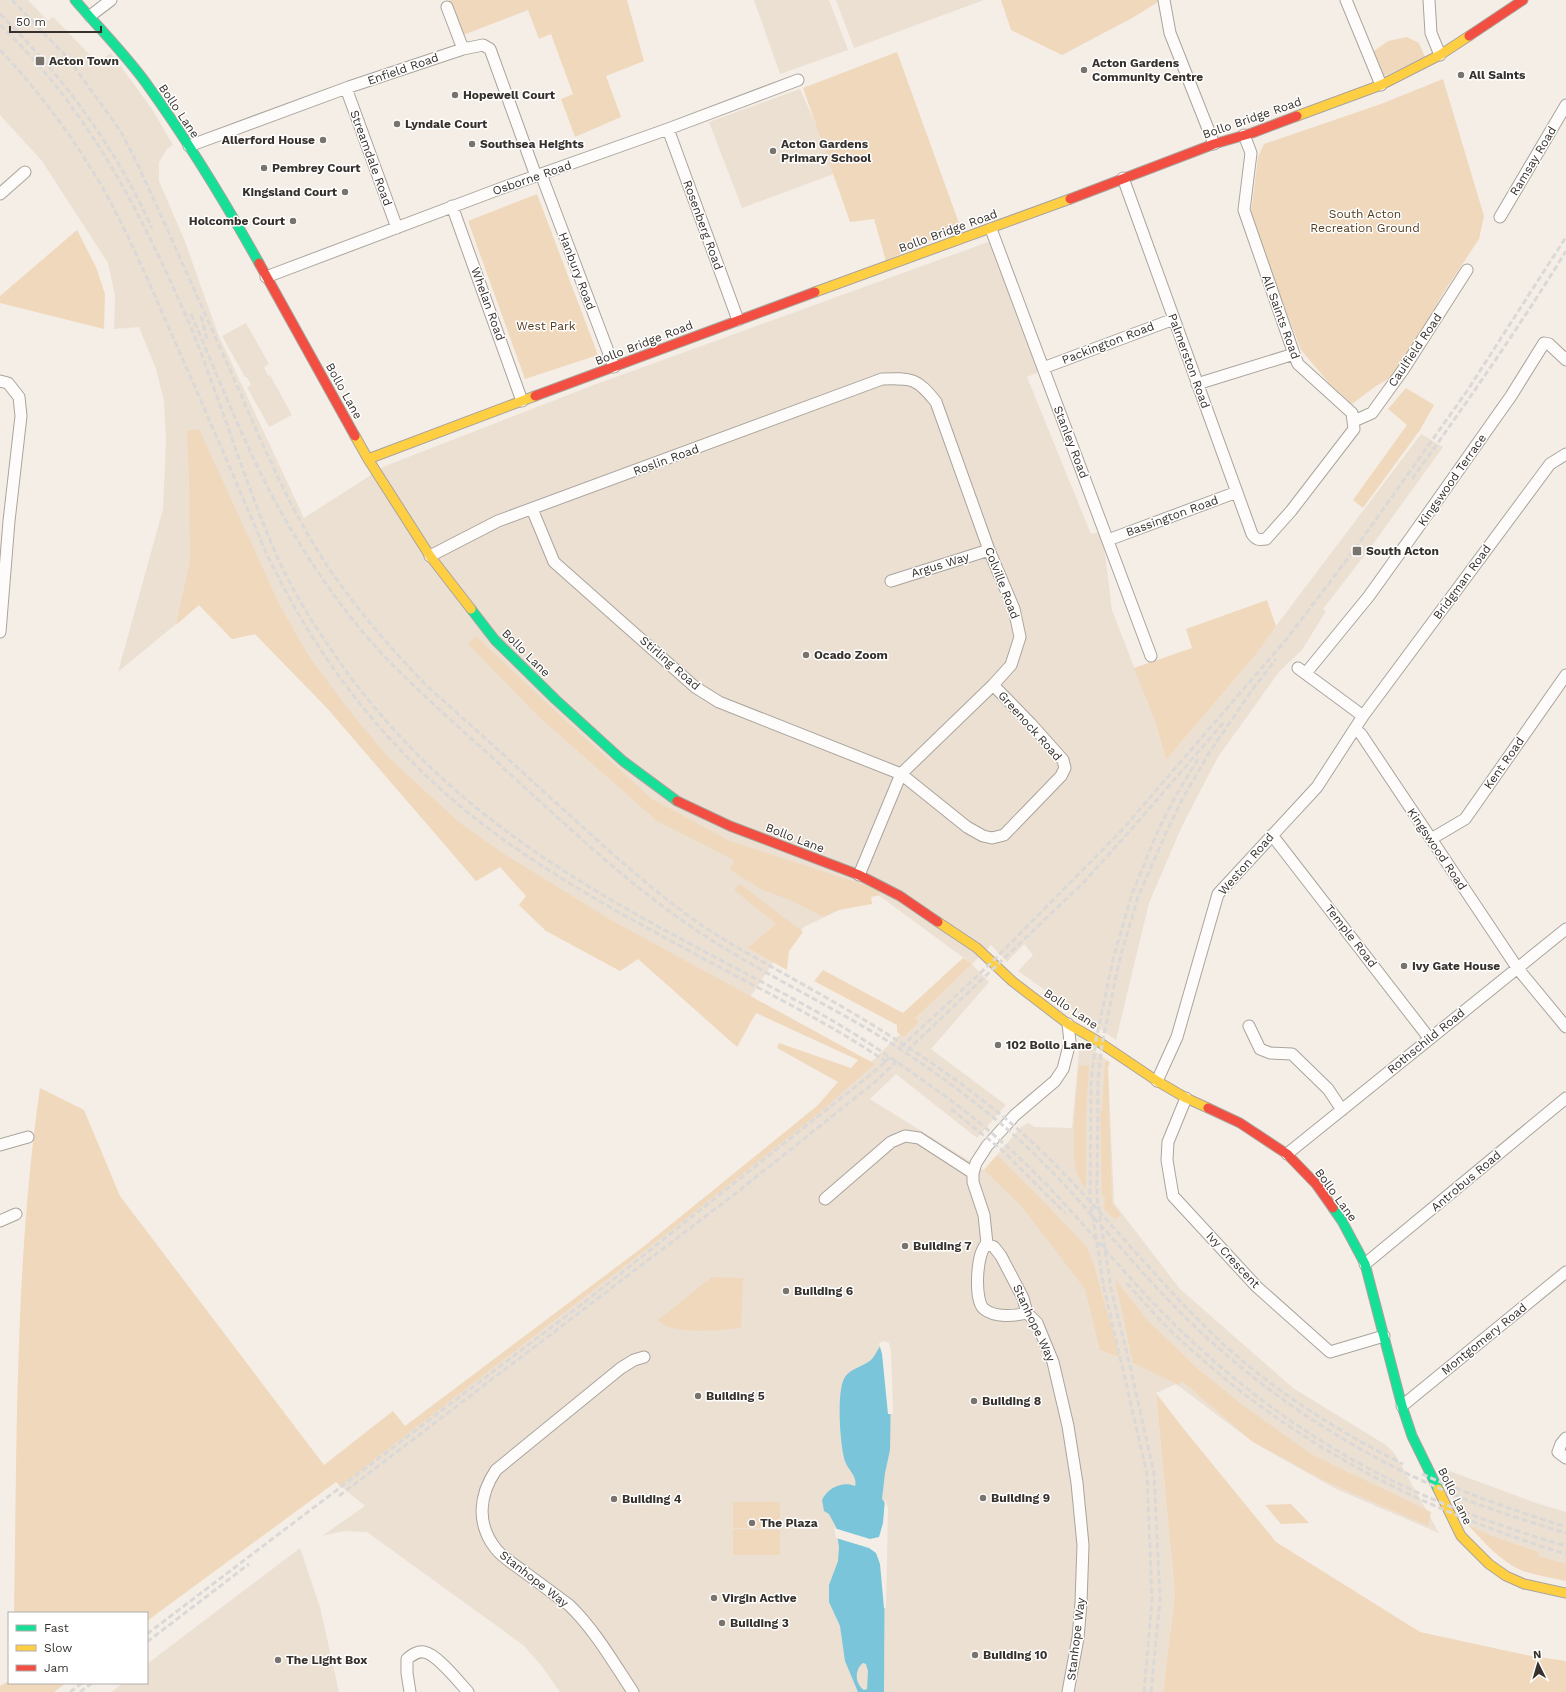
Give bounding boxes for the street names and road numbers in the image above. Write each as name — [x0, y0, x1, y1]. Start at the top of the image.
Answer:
street label: Enfield Road — [366, 50, 440, 88]
street label: Bollo Lane — [156, 81, 202, 141]
street label: Bollo Bridge Road — [1201, 94, 1303, 142]
street label: Streamdale Road — [347, 108, 395, 208]
street label: Ramsay Road — [1507, 124, 1559, 198]
street label: Osborne Road — [491, 158, 573, 198]
street label: Rosenberg Road — [680, 178, 726, 272]
street label: Bollo Bridge Road — [897, 207, 999, 255]
street label: Hanbury Road — [556, 230, 598, 312]
street label: Whelan Road — [468, 265, 508, 343]
street label: All Saints Road — [1259, 273, 1303, 361]
street label: Caulfield Road — [1385, 311, 1445, 389]
street label: Palmerston Road — [1165, 312, 1213, 410]
street label: Bollo Bridge Road — [593, 318, 695, 368]
street label: Packington Road — [1060, 319, 1156, 367]
street label: Bollo Lane — [323, 360, 365, 422]
street label: Stanley Road — [1051, 404, 1091, 480]
street label: Kingswood Terrace — [1415, 431, 1489, 529]
street label: Roslin Road — [631, 442, 701, 478]
street label: Bassington Road — [1124, 493, 1220, 539]
street label: Bridgman Road — [1430, 542, 1494, 622]
street label: Colville Road — [982, 545, 1022, 621]
street label: Argus Way — [909, 549, 972, 580]
street label: Bollo Lane — [499, 626, 553, 680]
street label: Stirling Road — [637, 633, 703, 693]
street label: Greenock Road — [995, 688, 1065, 764]
street label: Kent Road — [1481, 734, 1527, 792]
street label: Kingswood Road — [1404, 805, 1470, 893]
street label: Bollo Lane — [764, 820, 827, 856]
street label: Weston Road — [1215, 830, 1277, 898]
street label: Temple Road — [1322, 902, 1380, 970]
street label: Bollo Lane — [1041, 986, 1101, 1032]
street label: Rothschild Road — [1384, 1005, 1468, 1077]
street label: Antrobus Road — [1428, 1148, 1504, 1214]
street label: Bollo Lane — [1312, 1166, 1360, 1224]
street label: Ivy Crescent — [1203, 1229, 1263, 1291]
street label: Stanhope Way — [1010, 1282, 1058, 1365]
street label: Montgomery Road — [1438, 1300, 1530, 1378]
street label: Bollo Lane — [1435, 1465, 1475, 1527]
street label: Stanhope Way — [497, 1548, 572, 1611]
street label: Stanhope Way — [1064, 1596, 1088, 1681]

